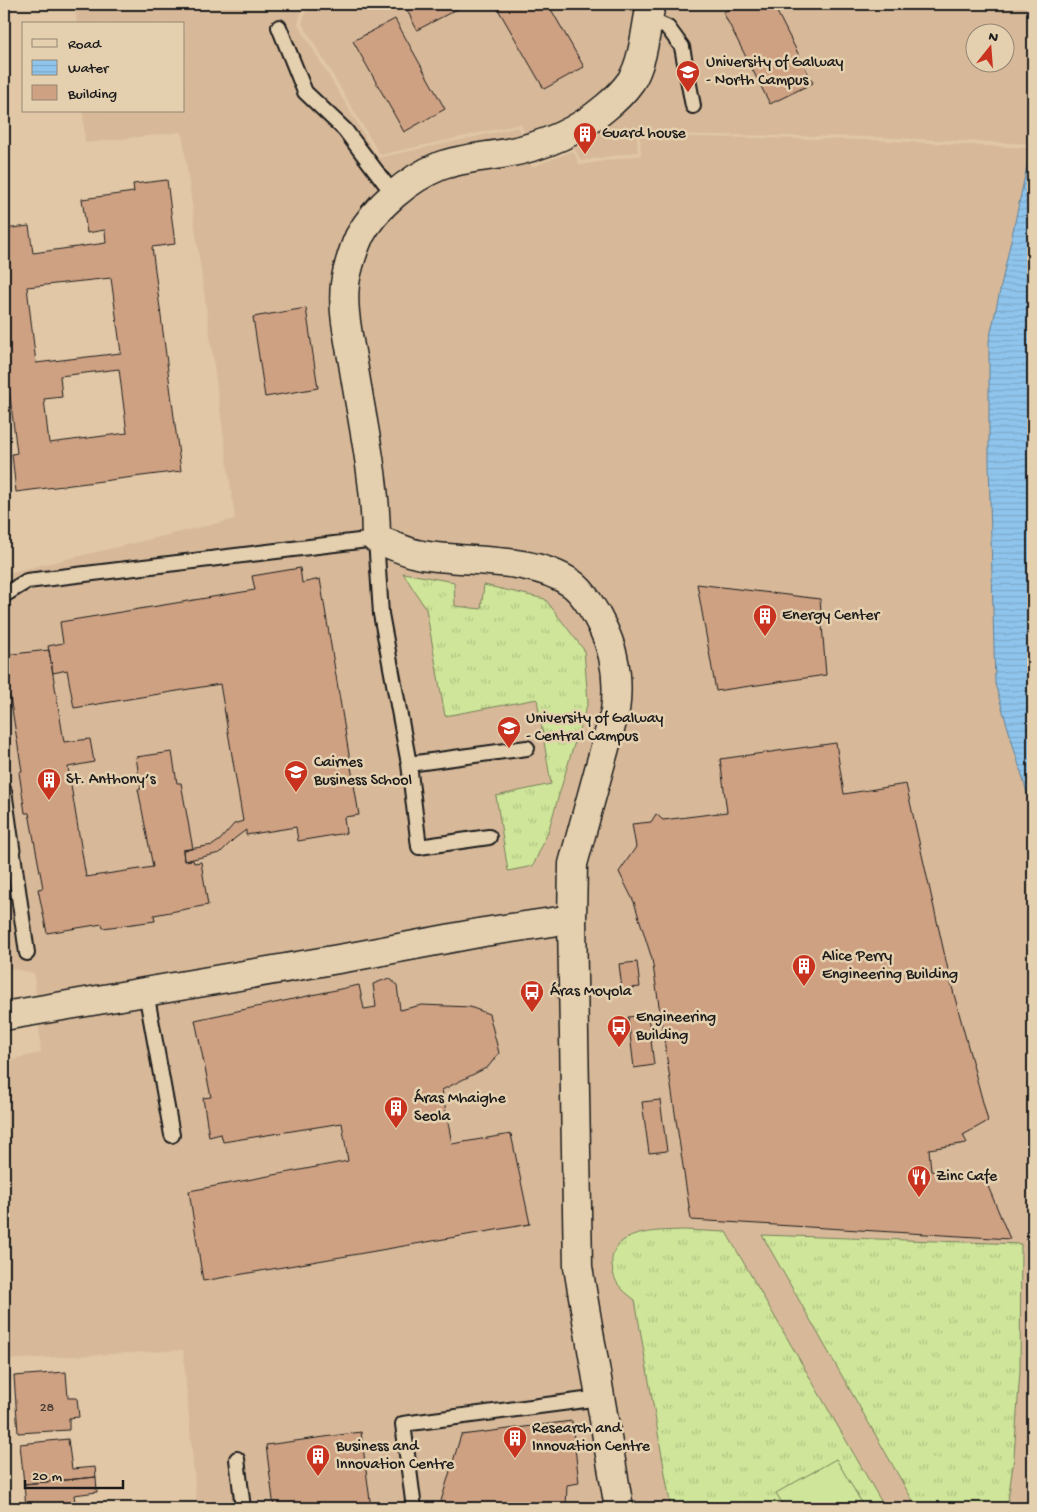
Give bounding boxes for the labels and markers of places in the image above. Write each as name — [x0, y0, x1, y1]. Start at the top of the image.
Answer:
place label: University of Galway - North Campus — [706, 54, 844, 91]
school or university icon: University of Galway - North Campus — [675, 59, 701, 93]
building icon: Guard house — [572, 121, 598, 155]
place label: Guard house — [602, 125, 687, 144]
building icon: Energy Center — [752, 603, 778, 637]
place label: Energy Center — [782, 607, 881, 626]
place label: University of Galway - Central Campus — [526, 710, 664, 747]
school or university icon: University of Galway - Central Campus — [496, 715, 522, 749]
place label: Cairnes Business School — [313, 754, 412, 791]
school or university icon: Cairnes Business School — [283, 759, 309, 793]
building icon: St. Anthony’s — [36, 767, 62, 801]
place label: St. Anthony’s — [66, 771, 157, 790]
place label: Alice Perry Engineering Building — [822, 948, 958, 985]
building icon: Alice Perry Engineering Building — [791, 953, 817, 987]
bus stop icon: Áras Moyola — [519, 979, 545, 1013]
place label: Áras Moyola — [550, 982, 633, 1002]
place label: Engineering Building — [635, 1009, 716, 1046]
bus stop icon: Engineering Building — [606, 1014, 632, 1048]
place label: Áras Mhaighe Seola — [414, 1089, 506, 1127]
building icon: Áras Mhaighe Seola — [383, 1095, 409, 1129]
restaurant icon: Zinc Cafe — [906, 1164, 932, 1198]
place label: Zinc Cafe — [936, 1168, 998, 1187]
place label: Research and Innovation Centre — [532, 1420, 651, 1457]
building icon: Research and Innovation Centre — [502, 1425, 528, 1459]
place label: Business and Innovation Centre — [335, 1438, 455, 1475]
building icon: Business and Innovation Centre — [305, 1443, 331, 1477]

